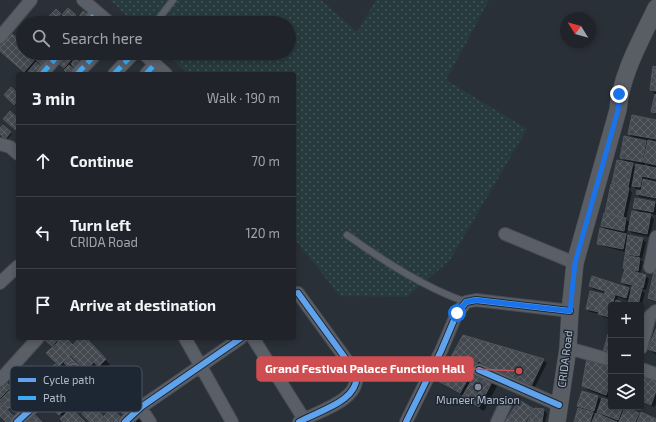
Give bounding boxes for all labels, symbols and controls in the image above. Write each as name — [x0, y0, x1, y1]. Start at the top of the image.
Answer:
north arrow — [560, 12, 596, 48]
search box — [16, 16, 296, 60]
icon: search — [30, 27, 52, 49]
text: Search here — [62, 29, 143, 47]
route end — [610, 85, 628, 103]
text: 3 min — [32, 88, 75, 108]
text: Walk · 190 m — [207, 90, 280, 106]
icon: ahead — [32, 150, 54, 172]
text: Continue — [70, 152, 133, 170]
text: 70 m — [251, 153, 280, 169]
text: Turn left — [70, 216, 131, 234]
icon: left — [32, 222, 54, 244]
text: 120 m — [245, 225, 280, 241]
text: CRIDA Road — [70, 234, 138, 250]
icon: arrive — [32, 294, 54, 316]
text: Arrive at destination — [70, 296, 216, 314]
map controls — [608, 302, 644, 410]
button: + — [608, 302, 644, 338]
route start — [448, 304, 466, 322]
street label: CRIDA Road — [555, 330, 574, 388]
button: − — [608, 338, 644, 374]
callout: Grand Festival Palace Function Hall — [257, 357, 473, 381]
text: Grand Festival Palace Function Hall — [265, 361, 465, 375]
legend — [10, 366, 142, 412]
text: Cycle path — [43, 373, 95, 386]
button: layers — [608, 374, 644, 410]
marker: Muneer Mansion — [473, 382, 483, 392]
text: Path — [43, 391, 66, 404]
place label: Muneer Mansion — [436, 393, 520, 406]

